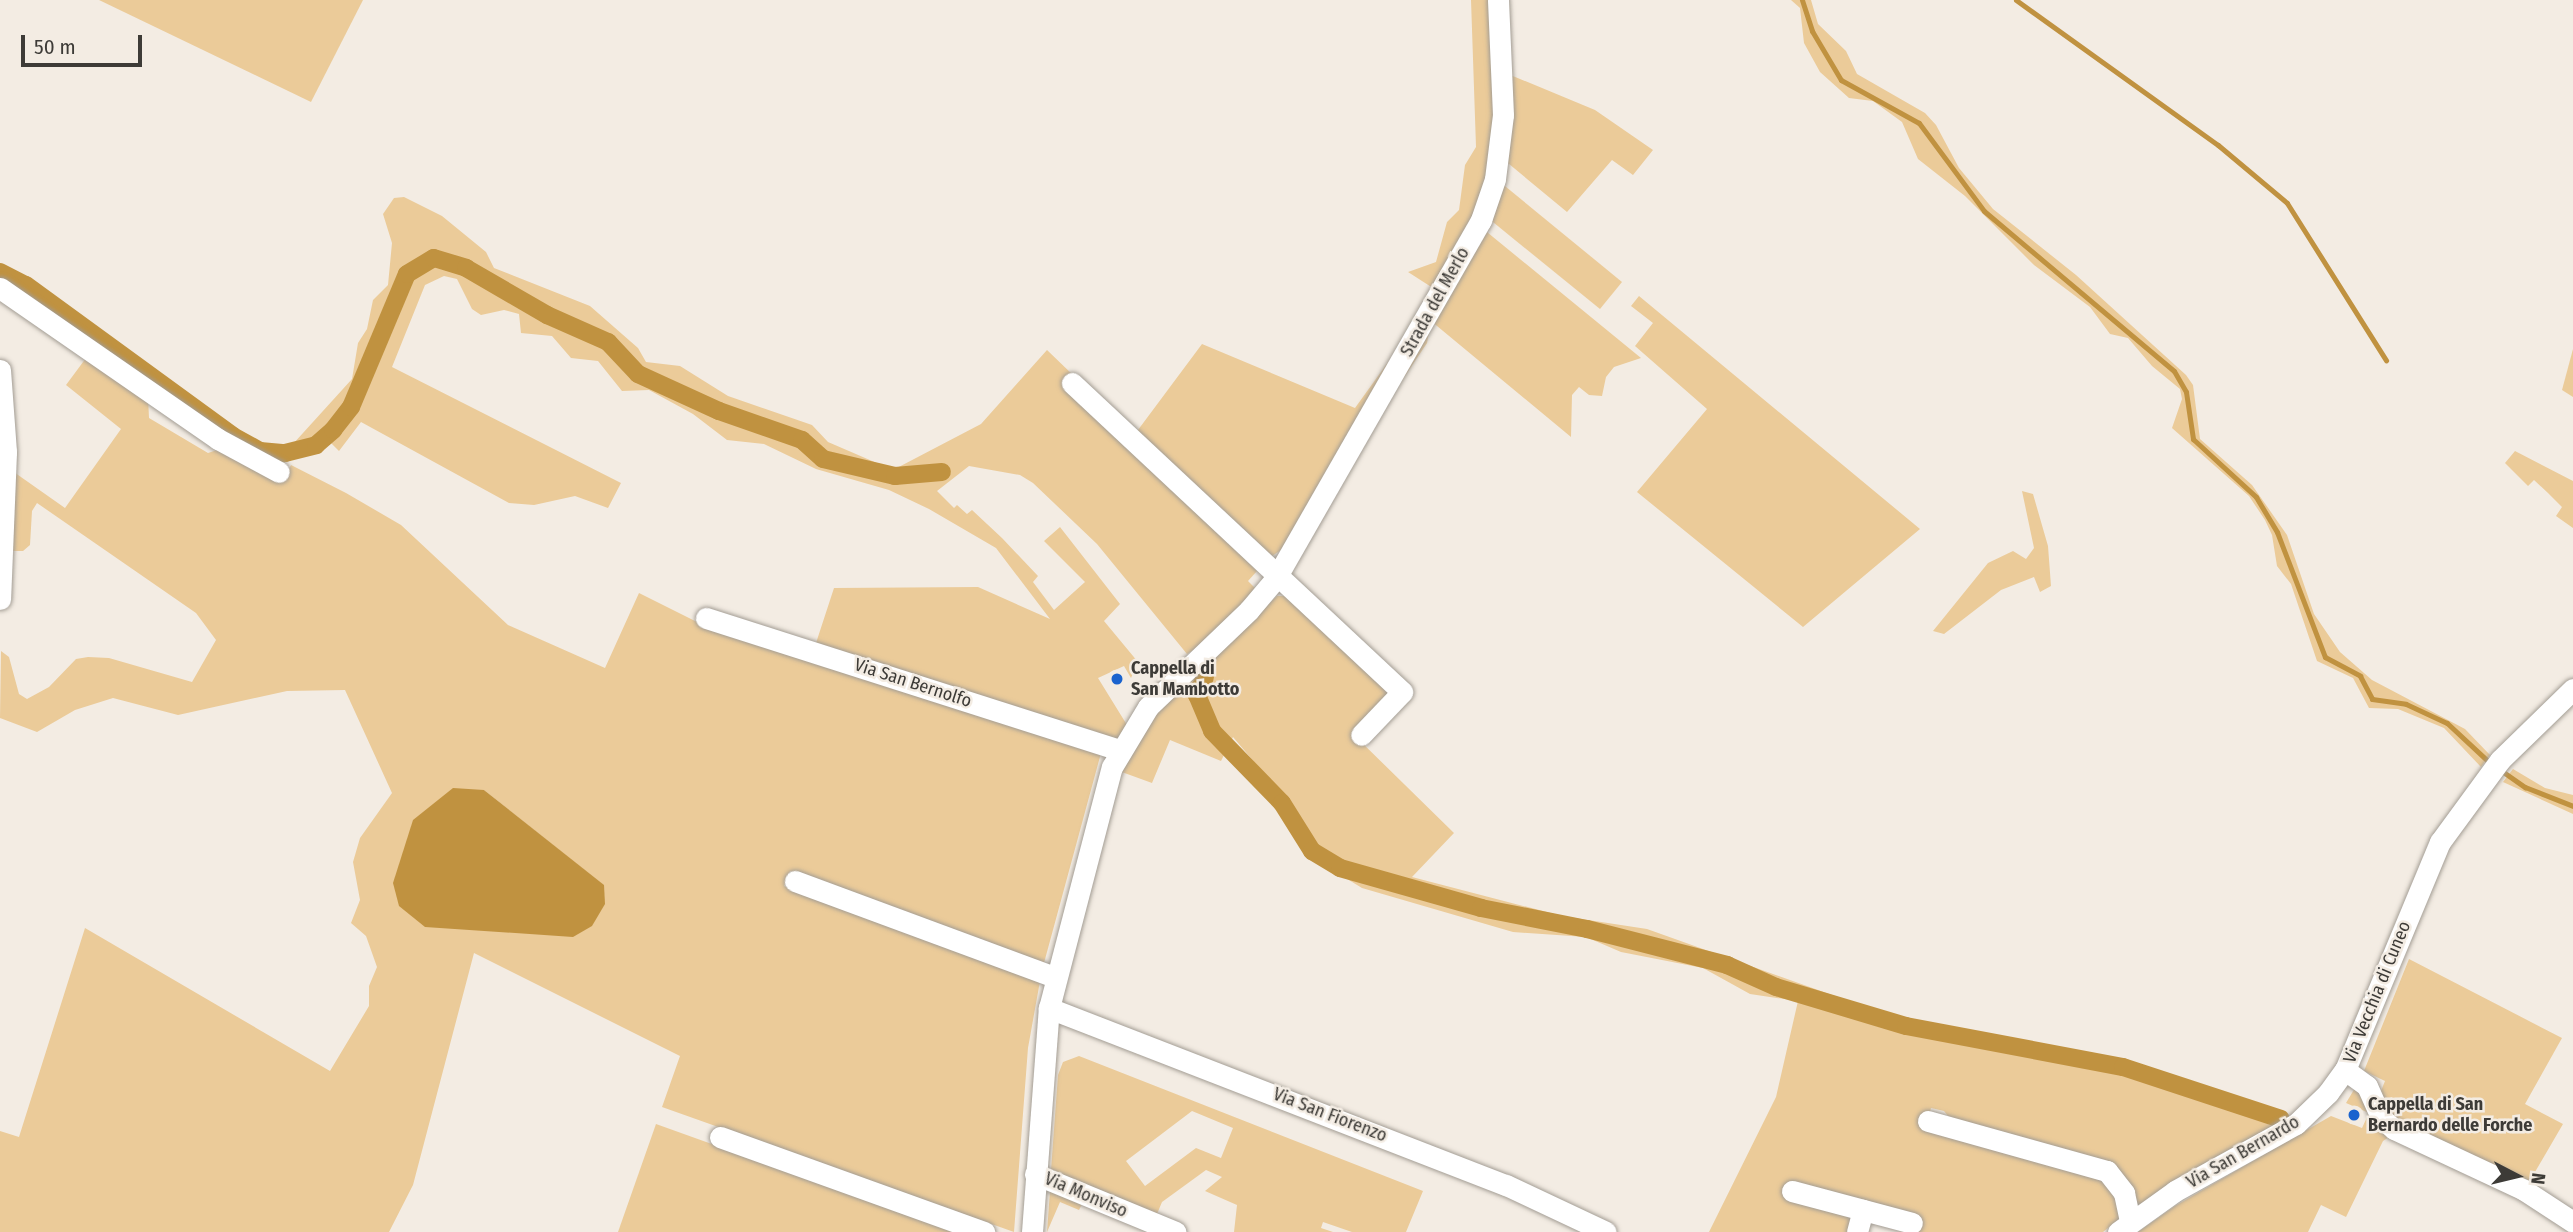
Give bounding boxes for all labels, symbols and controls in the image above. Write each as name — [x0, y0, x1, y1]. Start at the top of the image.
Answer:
scale bar — [24, 21, 145, 65]
text: 50 m — [34, 34, 76, 60]
street label: Strada del Merlo — [1396, 244, 1474, 360]
street label: Via San Bernolfo — [852, 654, 974, 712]
place label: Cappella di San Mambotto — [1131, 658, 1239, 700]
marker: Cappella di San Mambotto — [1109, 671, 1125, 687]
street label: Via Vecchia di Cuneo — [2339, 918, 2415, 1066]
street label: Via San Fiorenzo — [1270, 1083, 1390, 1147]
place label: Cappella di San Bernardo delle Forche — [2368, 1094, 2532, 1136]
marker: Cappella di San Bernardo delle Forche — [2346, 1107, 2362, 1123]
street label: Via San Bernardo — [2183, 1111, 2303, 1193]
north arrow — [2482, 1141, 2552, 1211]
street label: Via Monviso — [1041, 1168, 1131, 1222]
text: N — [2526, 1172, 2550, 1186]

